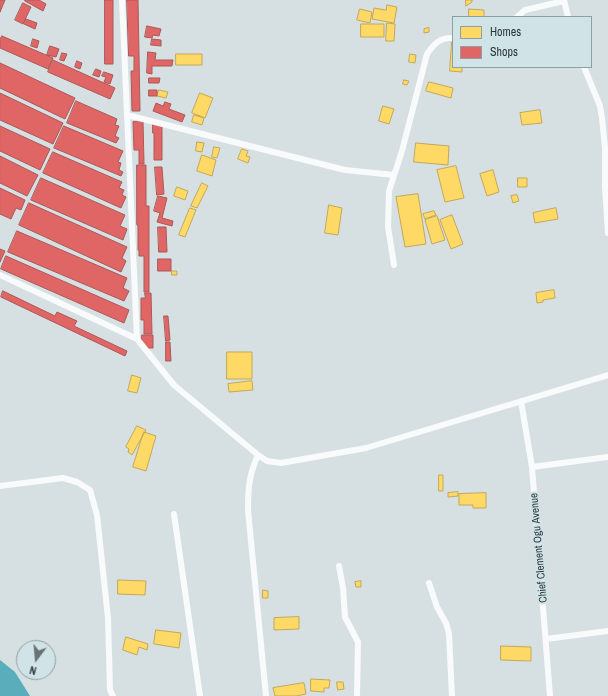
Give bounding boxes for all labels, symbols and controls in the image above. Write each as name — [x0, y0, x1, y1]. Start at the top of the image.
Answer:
legend — [452, 16, 592, 68]
text: Homes — [490, 24, 521, 40]
text: Shops — [490, 44, 518, 60]
street label: Chief Clement Ogu Avenue — [528, 493, 550, 603]
north arrow — [16, 640, 56, 680]
text: N — [28, 663, 38, 678]

